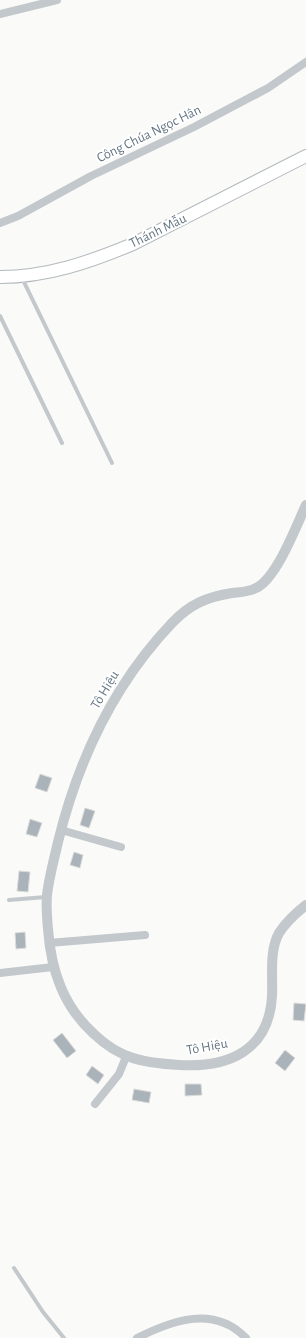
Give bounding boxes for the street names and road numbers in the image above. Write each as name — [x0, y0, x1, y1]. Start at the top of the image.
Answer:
street label: Công Chúa Ngọc Hân — [95, 103, 203, 165]
street label: Thánh Mẫu — [126, 209, 189, 251]
street label: Tô Hiệu — [88, 669, 122, 711]
street label: Tô Hiệu — [185, 1036, 229, 1058]

